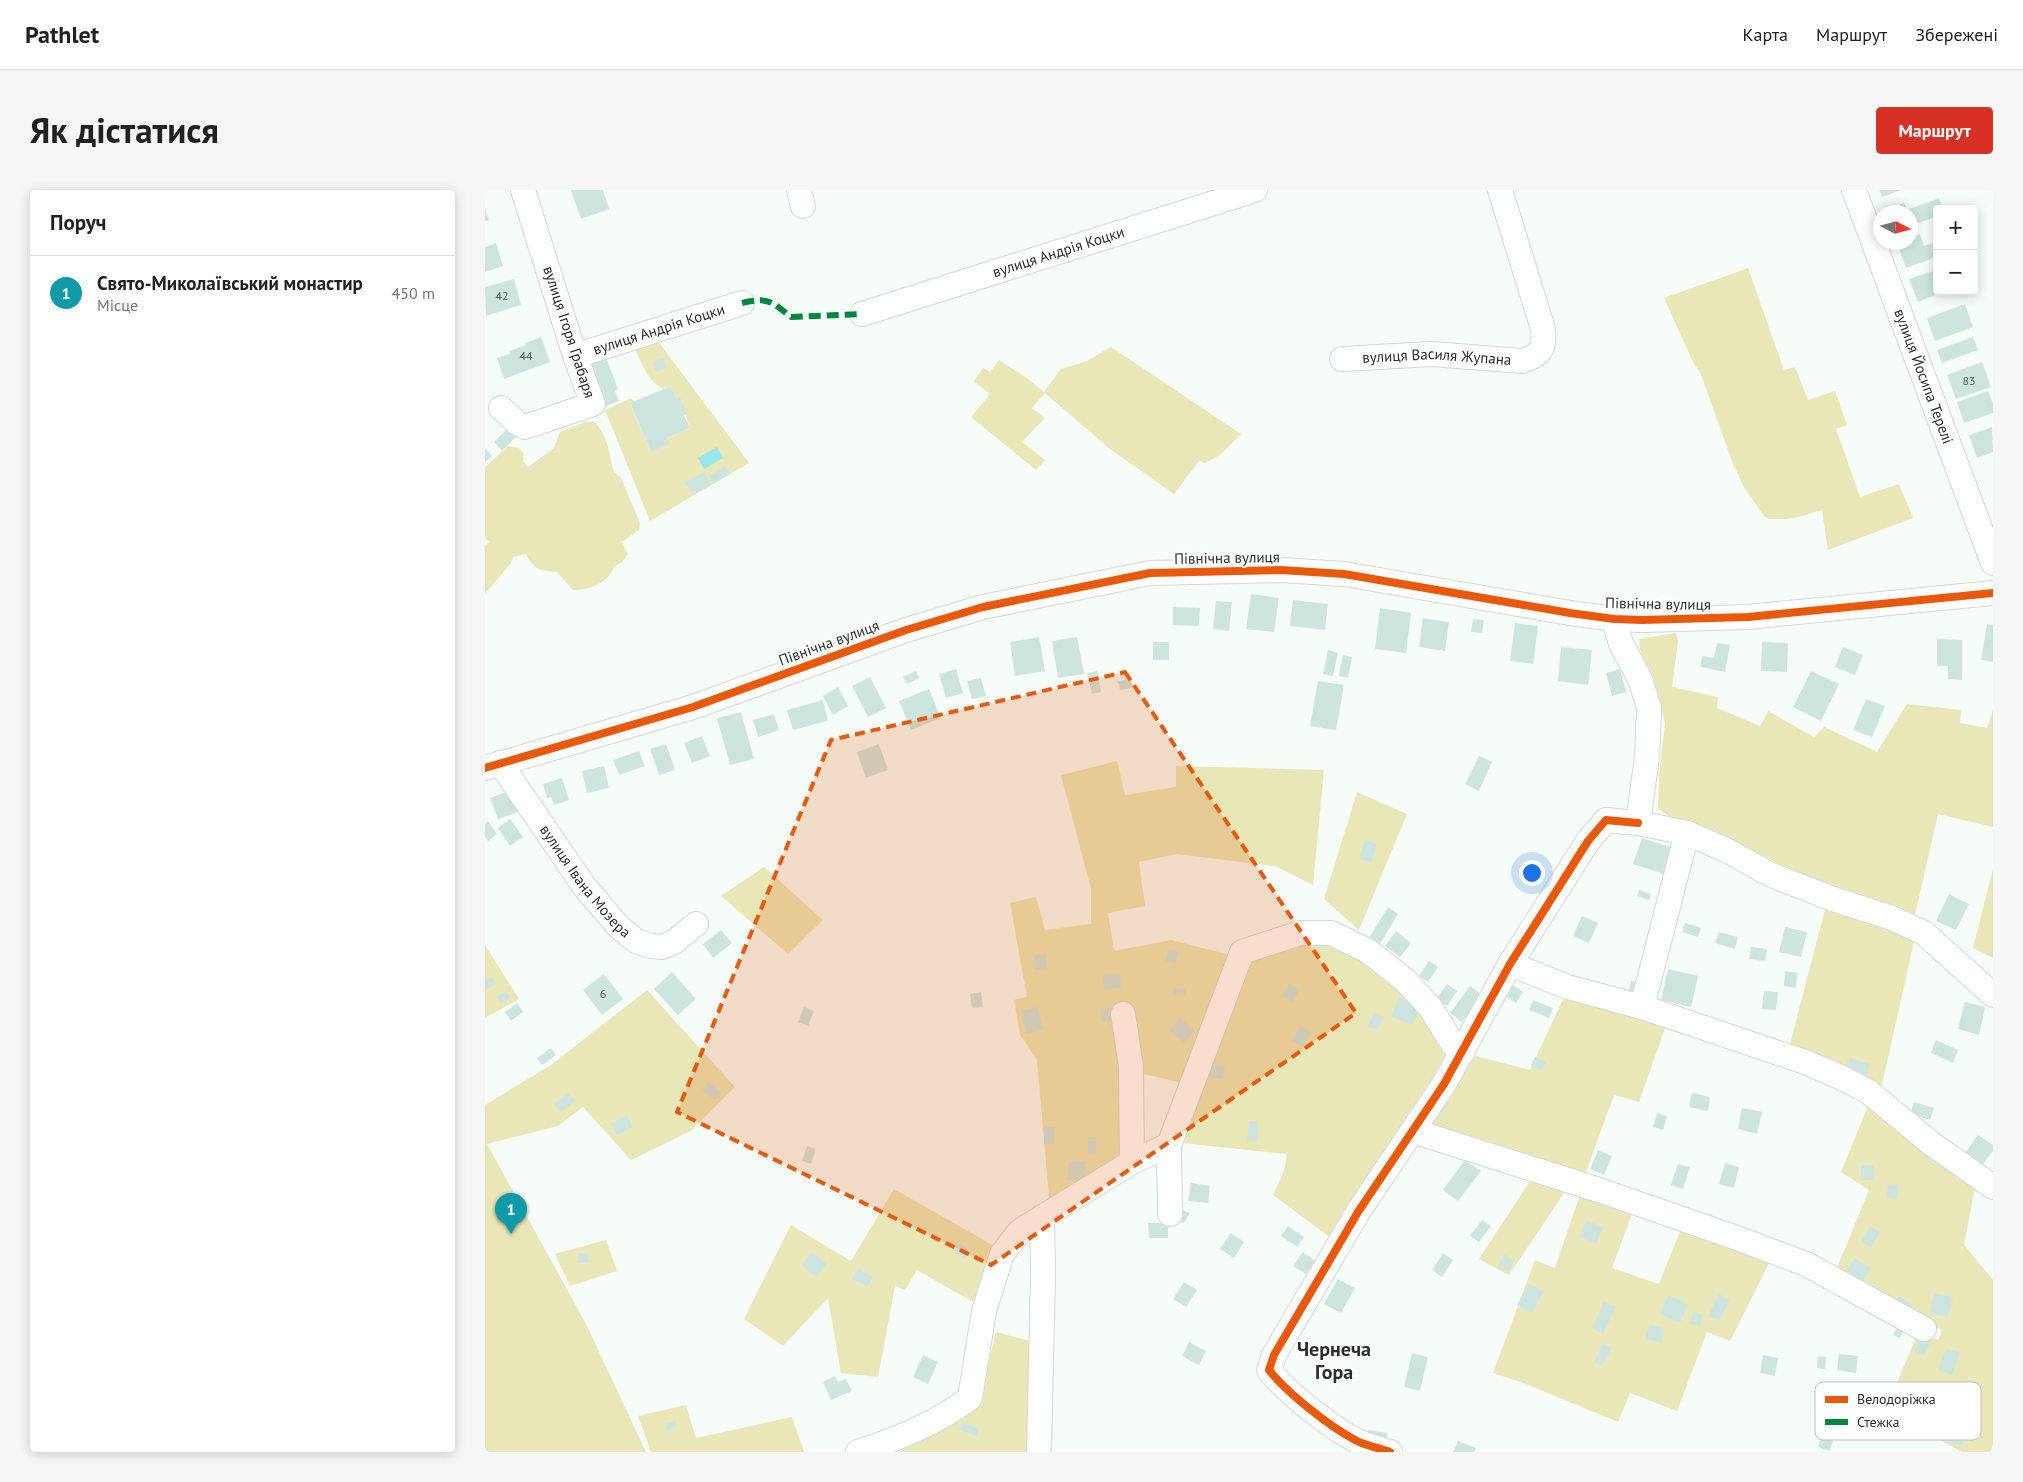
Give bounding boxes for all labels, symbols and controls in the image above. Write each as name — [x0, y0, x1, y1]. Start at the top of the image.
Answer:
text: Pathlet — [25, 19, 99, 50]
text: Карта — [1743, 23, 1788, 46]
text: Маршрут — [1816, 23, 1887, 46]
text: Збережені — [1915, 23, 1998, 46]
text: Як дістатися — [30, 107, 219, 153]
button: Маршрут — [1876, 107, 1993, 154]
north arrow — [1873, 205, 1918, 250]
map controls — [1933, 205, 1978, 295]
button: + — [1933, 205, 1978, 250]
text: Поруч — [50, 209, 106, 236]
street label: вулиця Андрія Коцки — [990, 222, 1127, 281]
button: − — [1933, 250, 1978, 295]
street label: вулиця Ігоря Грабаря — [539, 263, 600, 400]
text: Свято-Миколаївський монастир — [97, 271, 363, 295]
text: 1 — [61, 283, 71, 303]
text: 450 m — [392, 283, 435, 303]
house number: 42 — [495, 288, 509, 303]
text: Місце — [97, 295, 138, 315]
street label: вулиця Андрія Коцки — [591, 299, 727, 359]
street label: вулиця Йосипа Терелі — [1890, 306, 1958, 446]
street label: вулиця Василя Жупана — [1362, 344, 1512, 369]
house number: 44 — [519, 348, 533, 363]
house number: 83 — [1962, 373, 1976, 388]
street label: Північна вулиця — [1174, 547, 1280, 568]
street label: Північна вулиця — [1605, 593, 1711, 614]
street label: Північна вулиця — [776, 616, 882, 670]
street label: вулиця Івана Мозера — [536, 821, 635, 942]
your location — [1519, 860, 1545, 886]
house number: 6 — [600, 986, 606, 1001]
pin: 1 — [495, 1193, 527, 1234]
district label: Чернеча Гора — [1297, 1336, 1371, 1385]
legend — [1815, 1382, 1981, 1440]
text: Велодоріжка — [1857, 1390, 1936, 1408]
text: Стежка — [1857, 1413, 1899, 1431]

